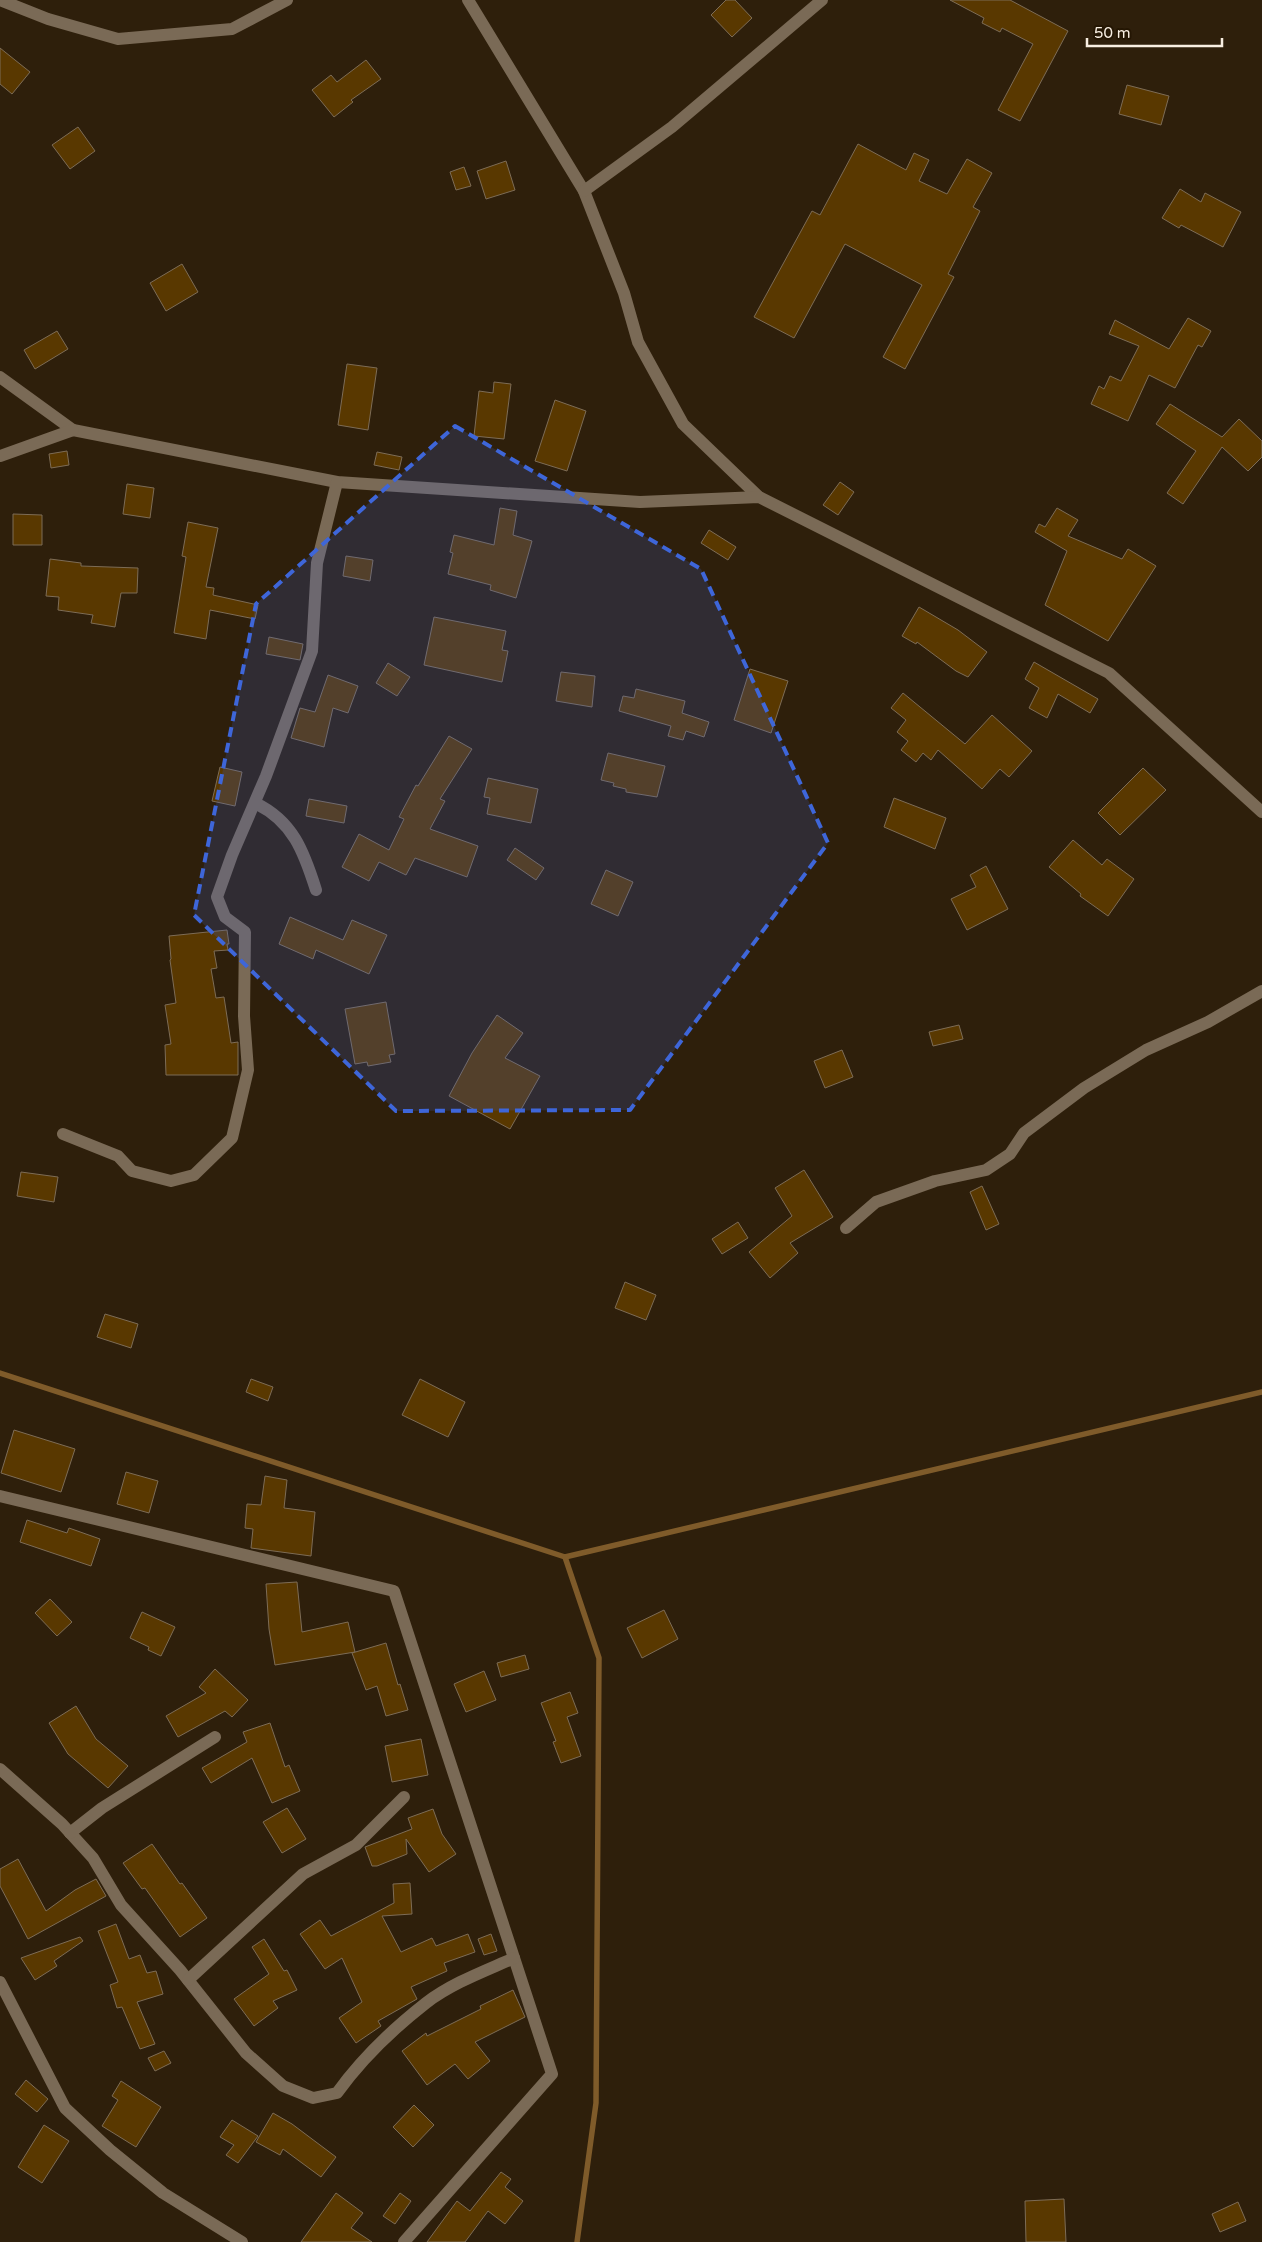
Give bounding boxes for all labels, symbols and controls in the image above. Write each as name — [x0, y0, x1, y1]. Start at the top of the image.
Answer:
scale bar — [1087, 15, 1222, 47]
text: 50 m — [1094, 24, 1131, 42]

